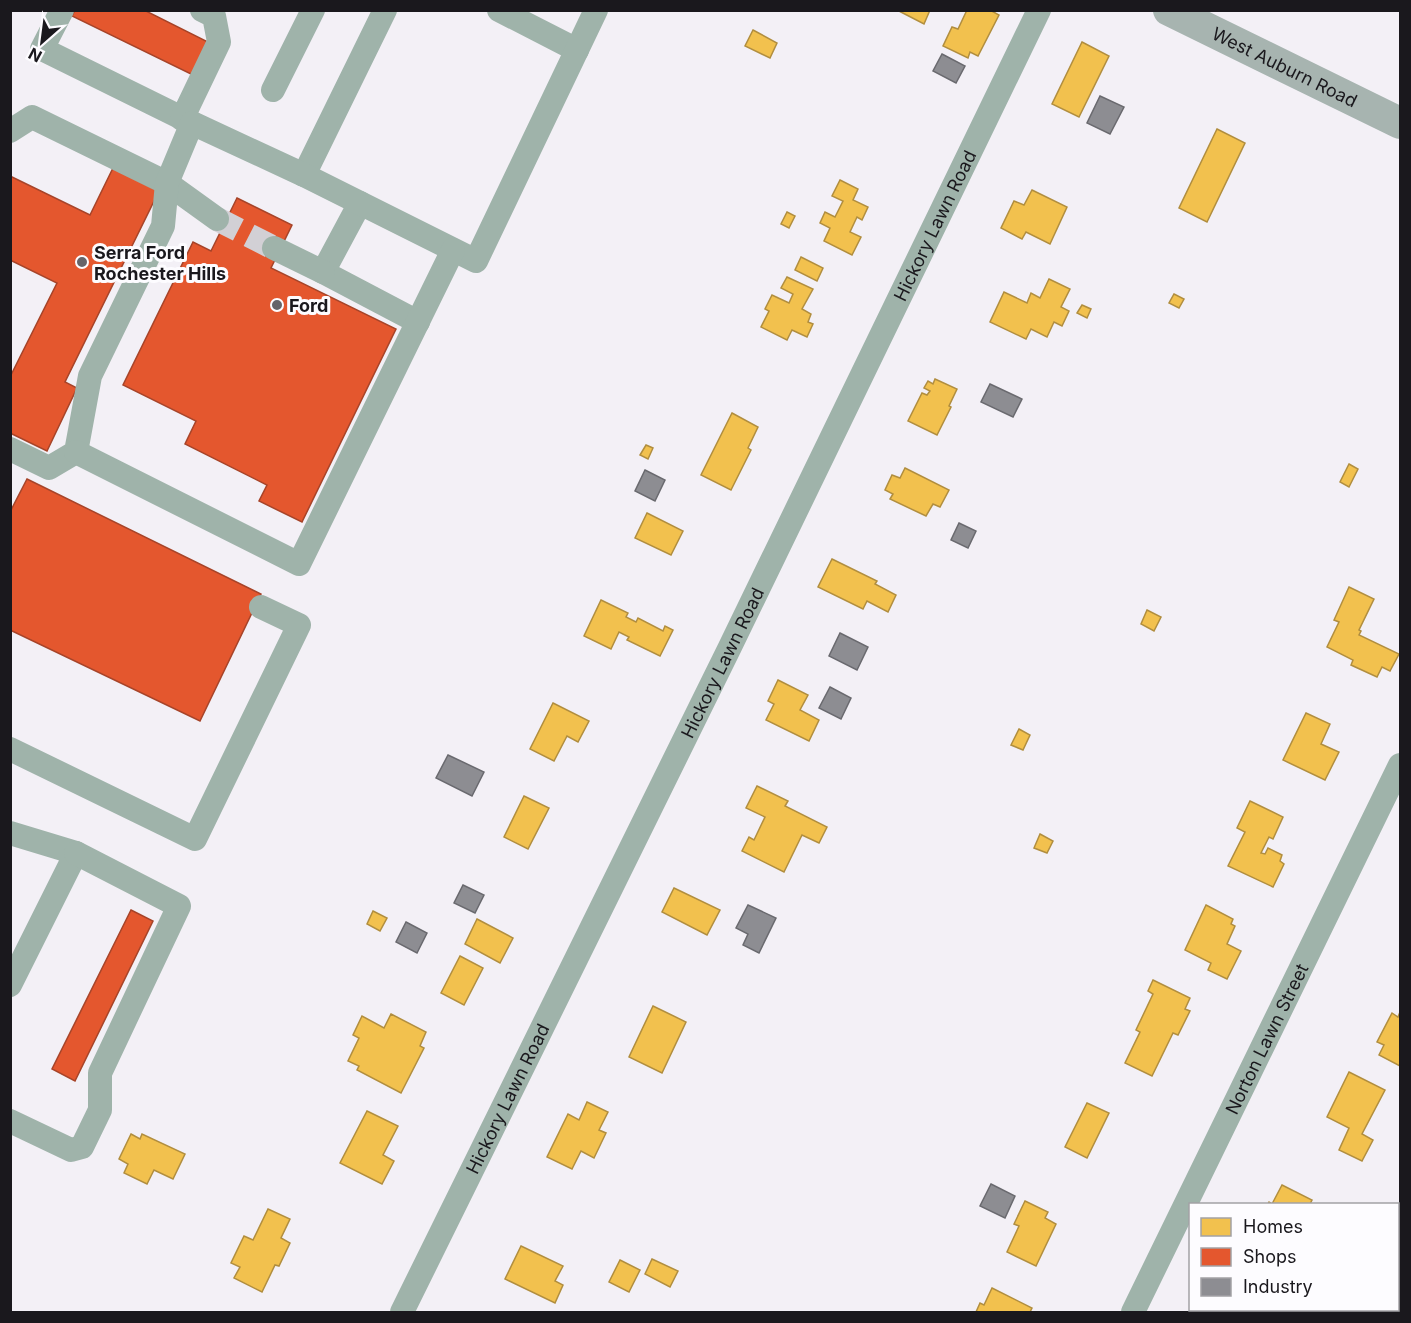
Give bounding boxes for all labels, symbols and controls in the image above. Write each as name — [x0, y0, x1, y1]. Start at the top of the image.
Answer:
north arrow — [12, 12, 72, 72]
street label: West Auburn Road — [1209, 22, 1361, 111]
text: N — [25, 44, 45, 67]
street label: Hickory Lawn Road — [889, 147, 980, 304]
place label: Serra Ford Rochester Hills — [94, 242, 226, 284]
marker: Serra Ford Rochester Hills — [75, 255, 89, 269]
place label: Ford — [289, 295, 328, 316]
marker: Ford — [270, 298, 284, 312]
street label: Hickory Lawn Road — [676, 584, 768, 741]
street label: Norton Lawn Street — [1221, 960, 1312, 1118]
street label: Hickory Lawn Road — [461, 1020, 553, 1177]
legend — [1189, 1203, 1399, 1311]
text: Homes — [1243, 1216, 1303, 1237]
text: Shops — [1243, 1246, 1297, 1267]
text: Industry — [1243, 1276, 1313, 1297]

